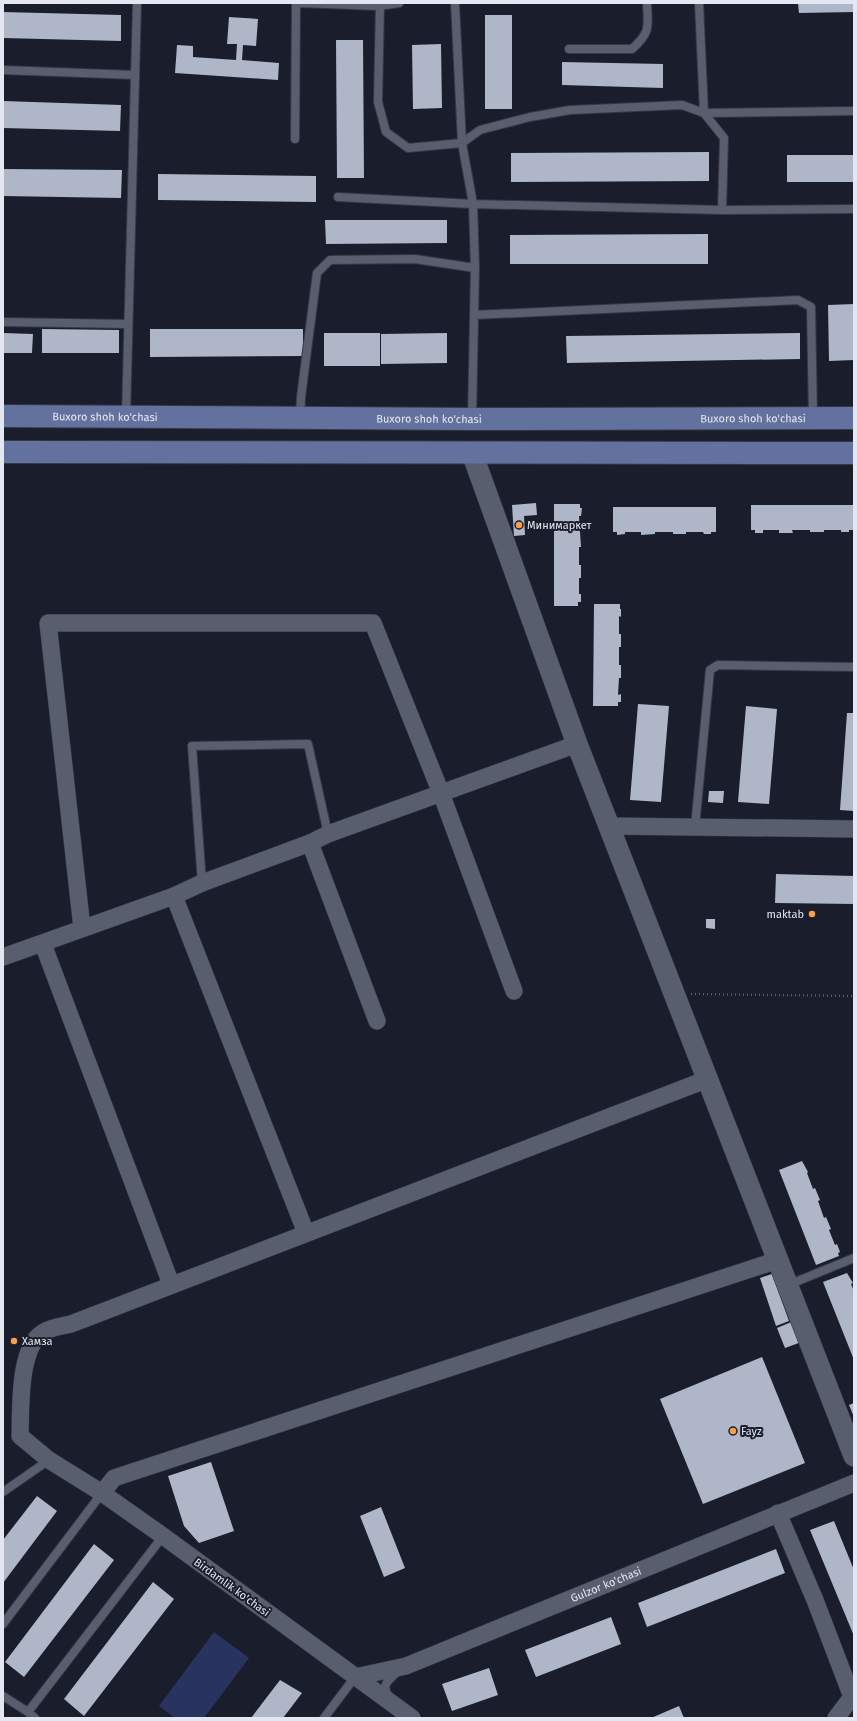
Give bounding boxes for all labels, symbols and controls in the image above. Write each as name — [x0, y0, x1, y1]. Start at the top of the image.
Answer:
street label: Buxoro shoh ko'chasi — [52, 410, 158, 424]
street label: Buxoro shoh ko'chasi — [376, 412, 482, 426]
street label: Buxoro shoh ko'chasi — [700, 412, 806, 425]
place label: Минимаркет — [527, 519, 592, 532]
marker: Минимаркет — [514, 520, 524, 530]
place label: maktab — [767, 908, 804, 921]
marker: maktab — [807, 909, 817, 919]
place label: Хамза — [22, 1335, 53, 1348]
marker: Хамза — [9, 1336, 19, 1346]
place label: Fayz — [741, 1425, 762, 1438]
marker: Fayz — [728, 1426, 738, 1436]
street label: Birdamlik ko'chasi — [191, 1556, 272, 1619]
street label: Gulzor ko'chasi — [569, 1565, 643, 1605]

